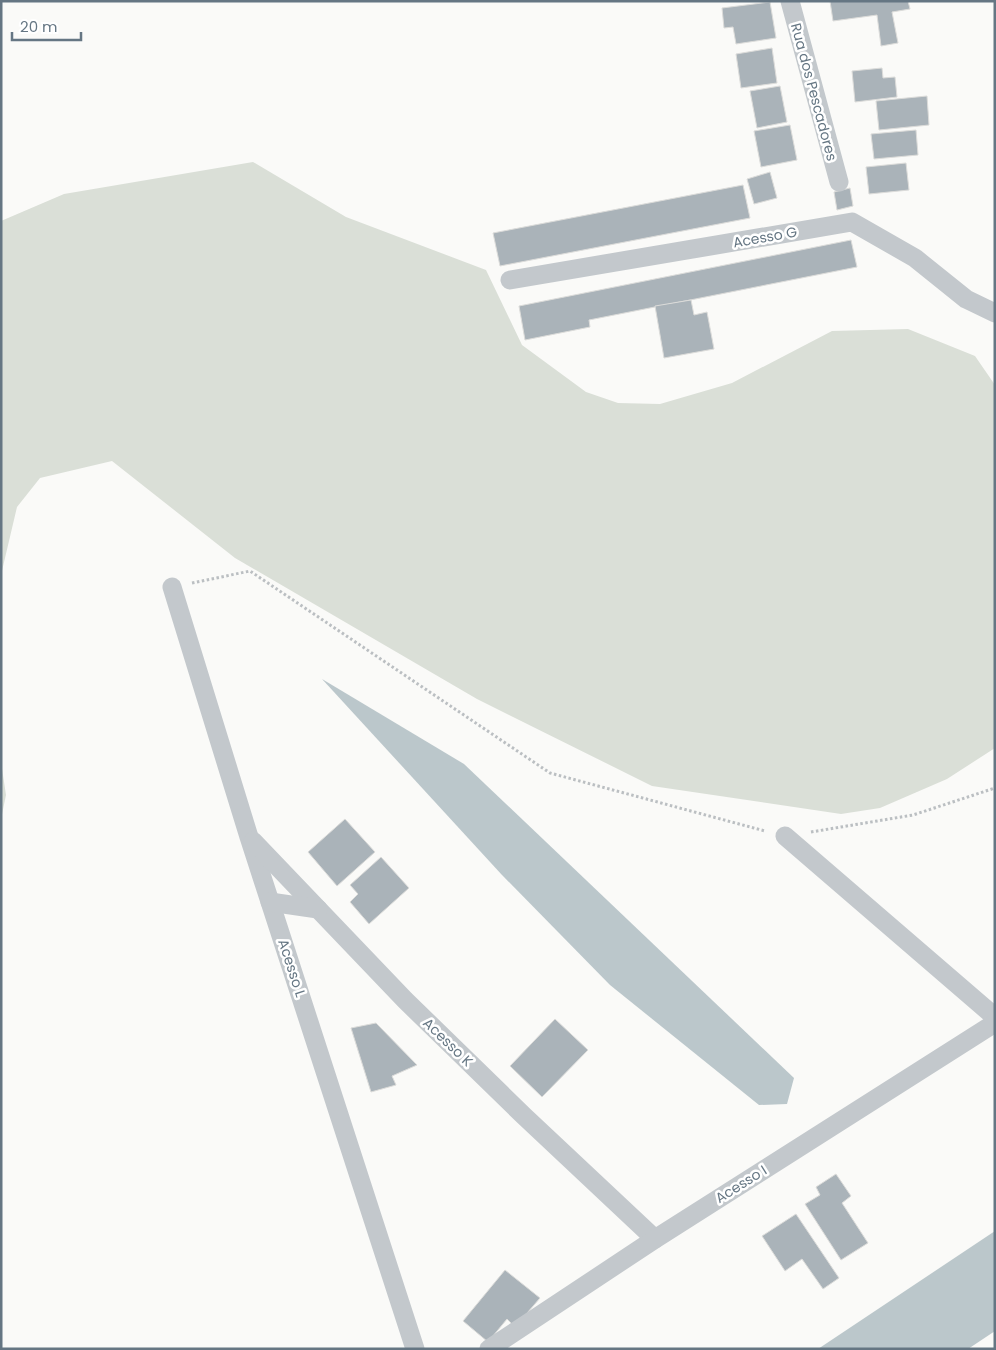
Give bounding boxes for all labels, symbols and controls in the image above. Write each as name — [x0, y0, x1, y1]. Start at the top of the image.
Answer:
scale bar — [12, 10, 81, 42]
text: 20 m — [20, 16, 58, 37]
street label: Rua dos Pescadores — [786, 21, 842, 163]
street label: Acesso G — [731, 222, 799, 252]
street label: Acesso L — [273, 936, 311, 1000]
street label: Acesso K — [419, 1013, 478, 1071]
street label: Acesso I — [711, 1160, 771, 1208]

